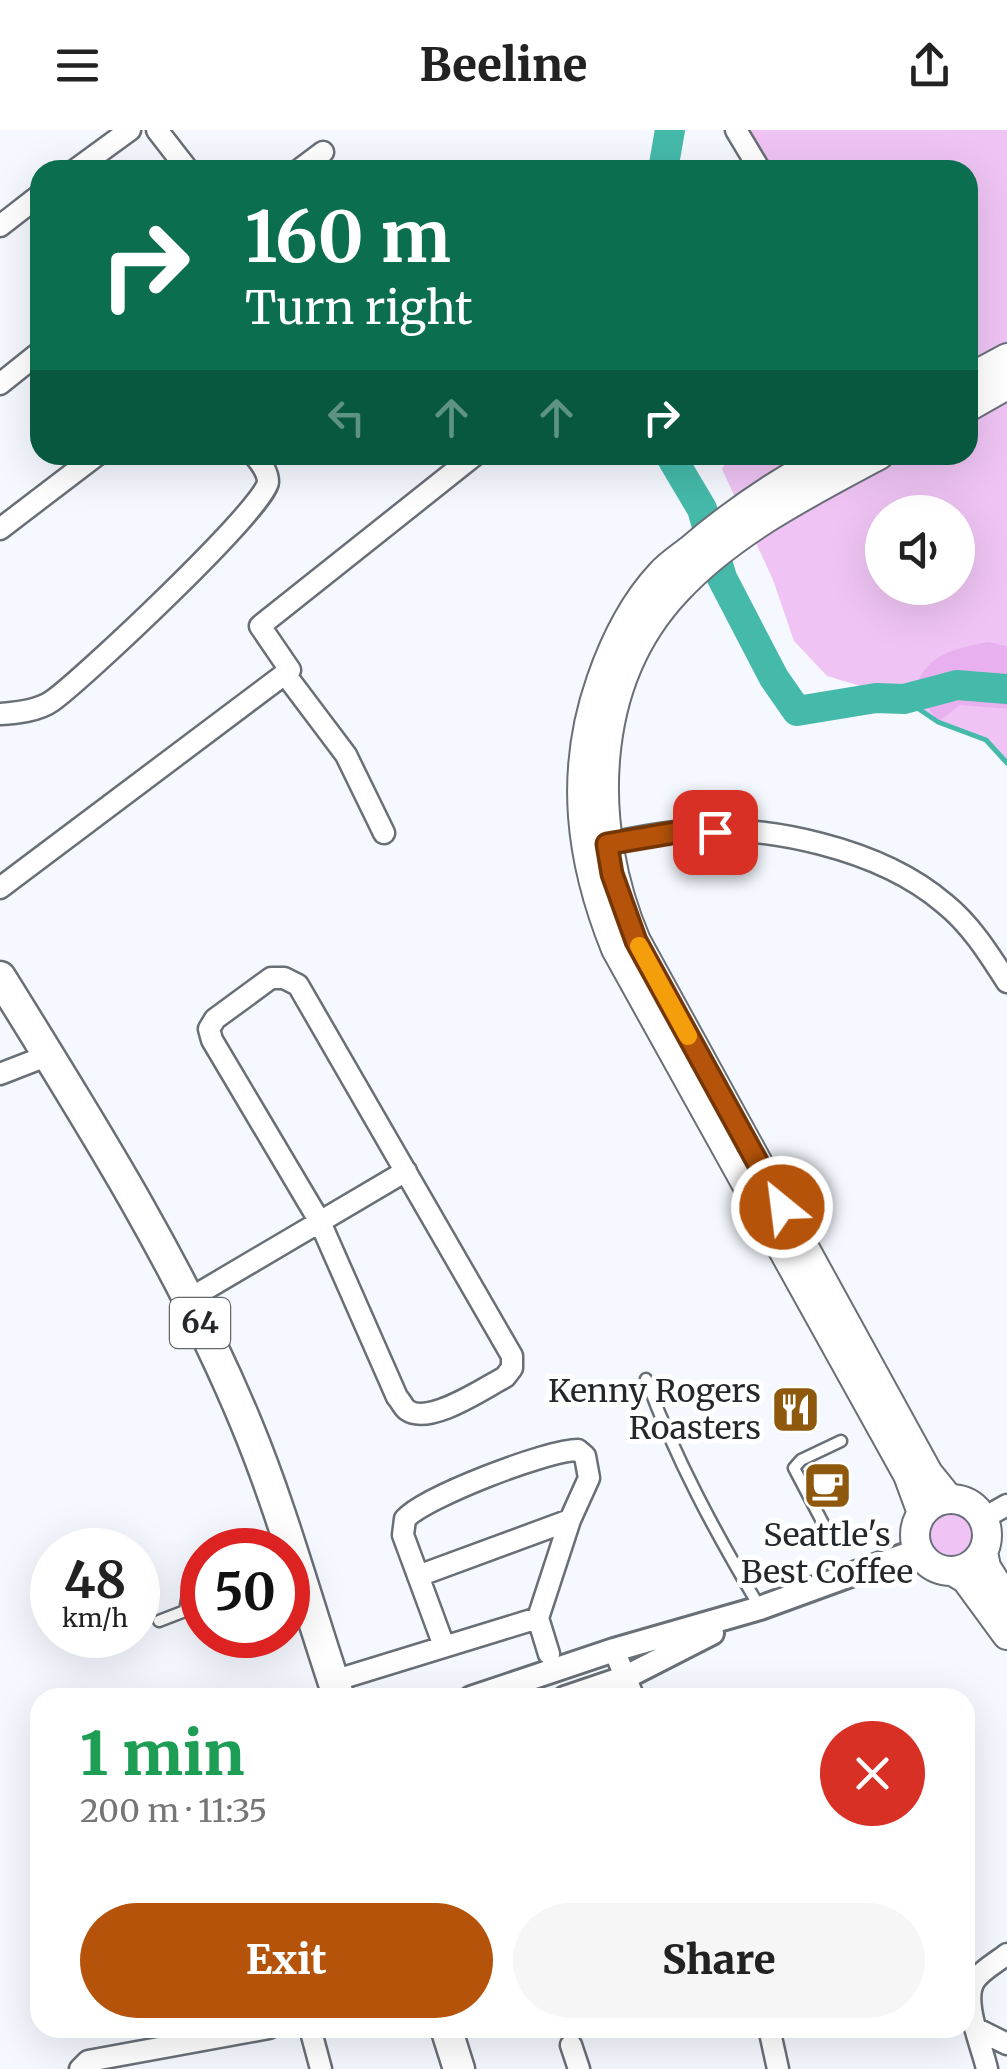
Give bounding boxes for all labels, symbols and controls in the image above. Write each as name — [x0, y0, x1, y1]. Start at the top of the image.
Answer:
text: Beeline — [419, 37, 588, 93]
icon: menu — [50, 38, 105, 93]
icon: share — [902, 38, 957, 93]
text: 160 m — [245, 193, 451, 281]
icon: right — [80, 200, 210, 330]
text: Turn right — [245, 280, 473, 336]
icon: left — [319, 390, 374, 445]
icon: ahead — [424, 390, 479, 445]
icon: ahead — [529, 390, 584, 445]
icon: right — [634, 390, 689, 445]
map controls — [865, 495, 975, 605]
button: sound — [865, 495, 975, 605]
pin — [673, 790, 758, 875]
icon: arrive — [688, 805, 743, 860]
position arrow — [730, 1155, 834, 1259]
road number: 64 — [170, 1298, 230, 1348]
place label: Kenny Rogers Roasters — [548, 1371, 761, 1448]
restaurant icon: Kenny Rogers Roasters — [770, 1383, 822, 1435]
cafe icon: Seattle's Best Coffee — [801, 1459, 853, 1511]
place label: Seattle's Best Coffee — [741, 1515, 913, 1592]
speed limit sign: 50 — [180, 1528, 310, 1658]
text: 48 — [64, 1549, 126, 1612]
text: km/h — [62, 1602, 128, 1634]
text: 1 min — [80, 1716, 244, 1791]
button: close — [820, 1721, 925, 1826]
text: 200 m · 11:35 — [80, 1791, 267, 1831]
button: Exit — [80, 1903, 493, 2018]
button: Share — [513, 1903, 925, 2018]

